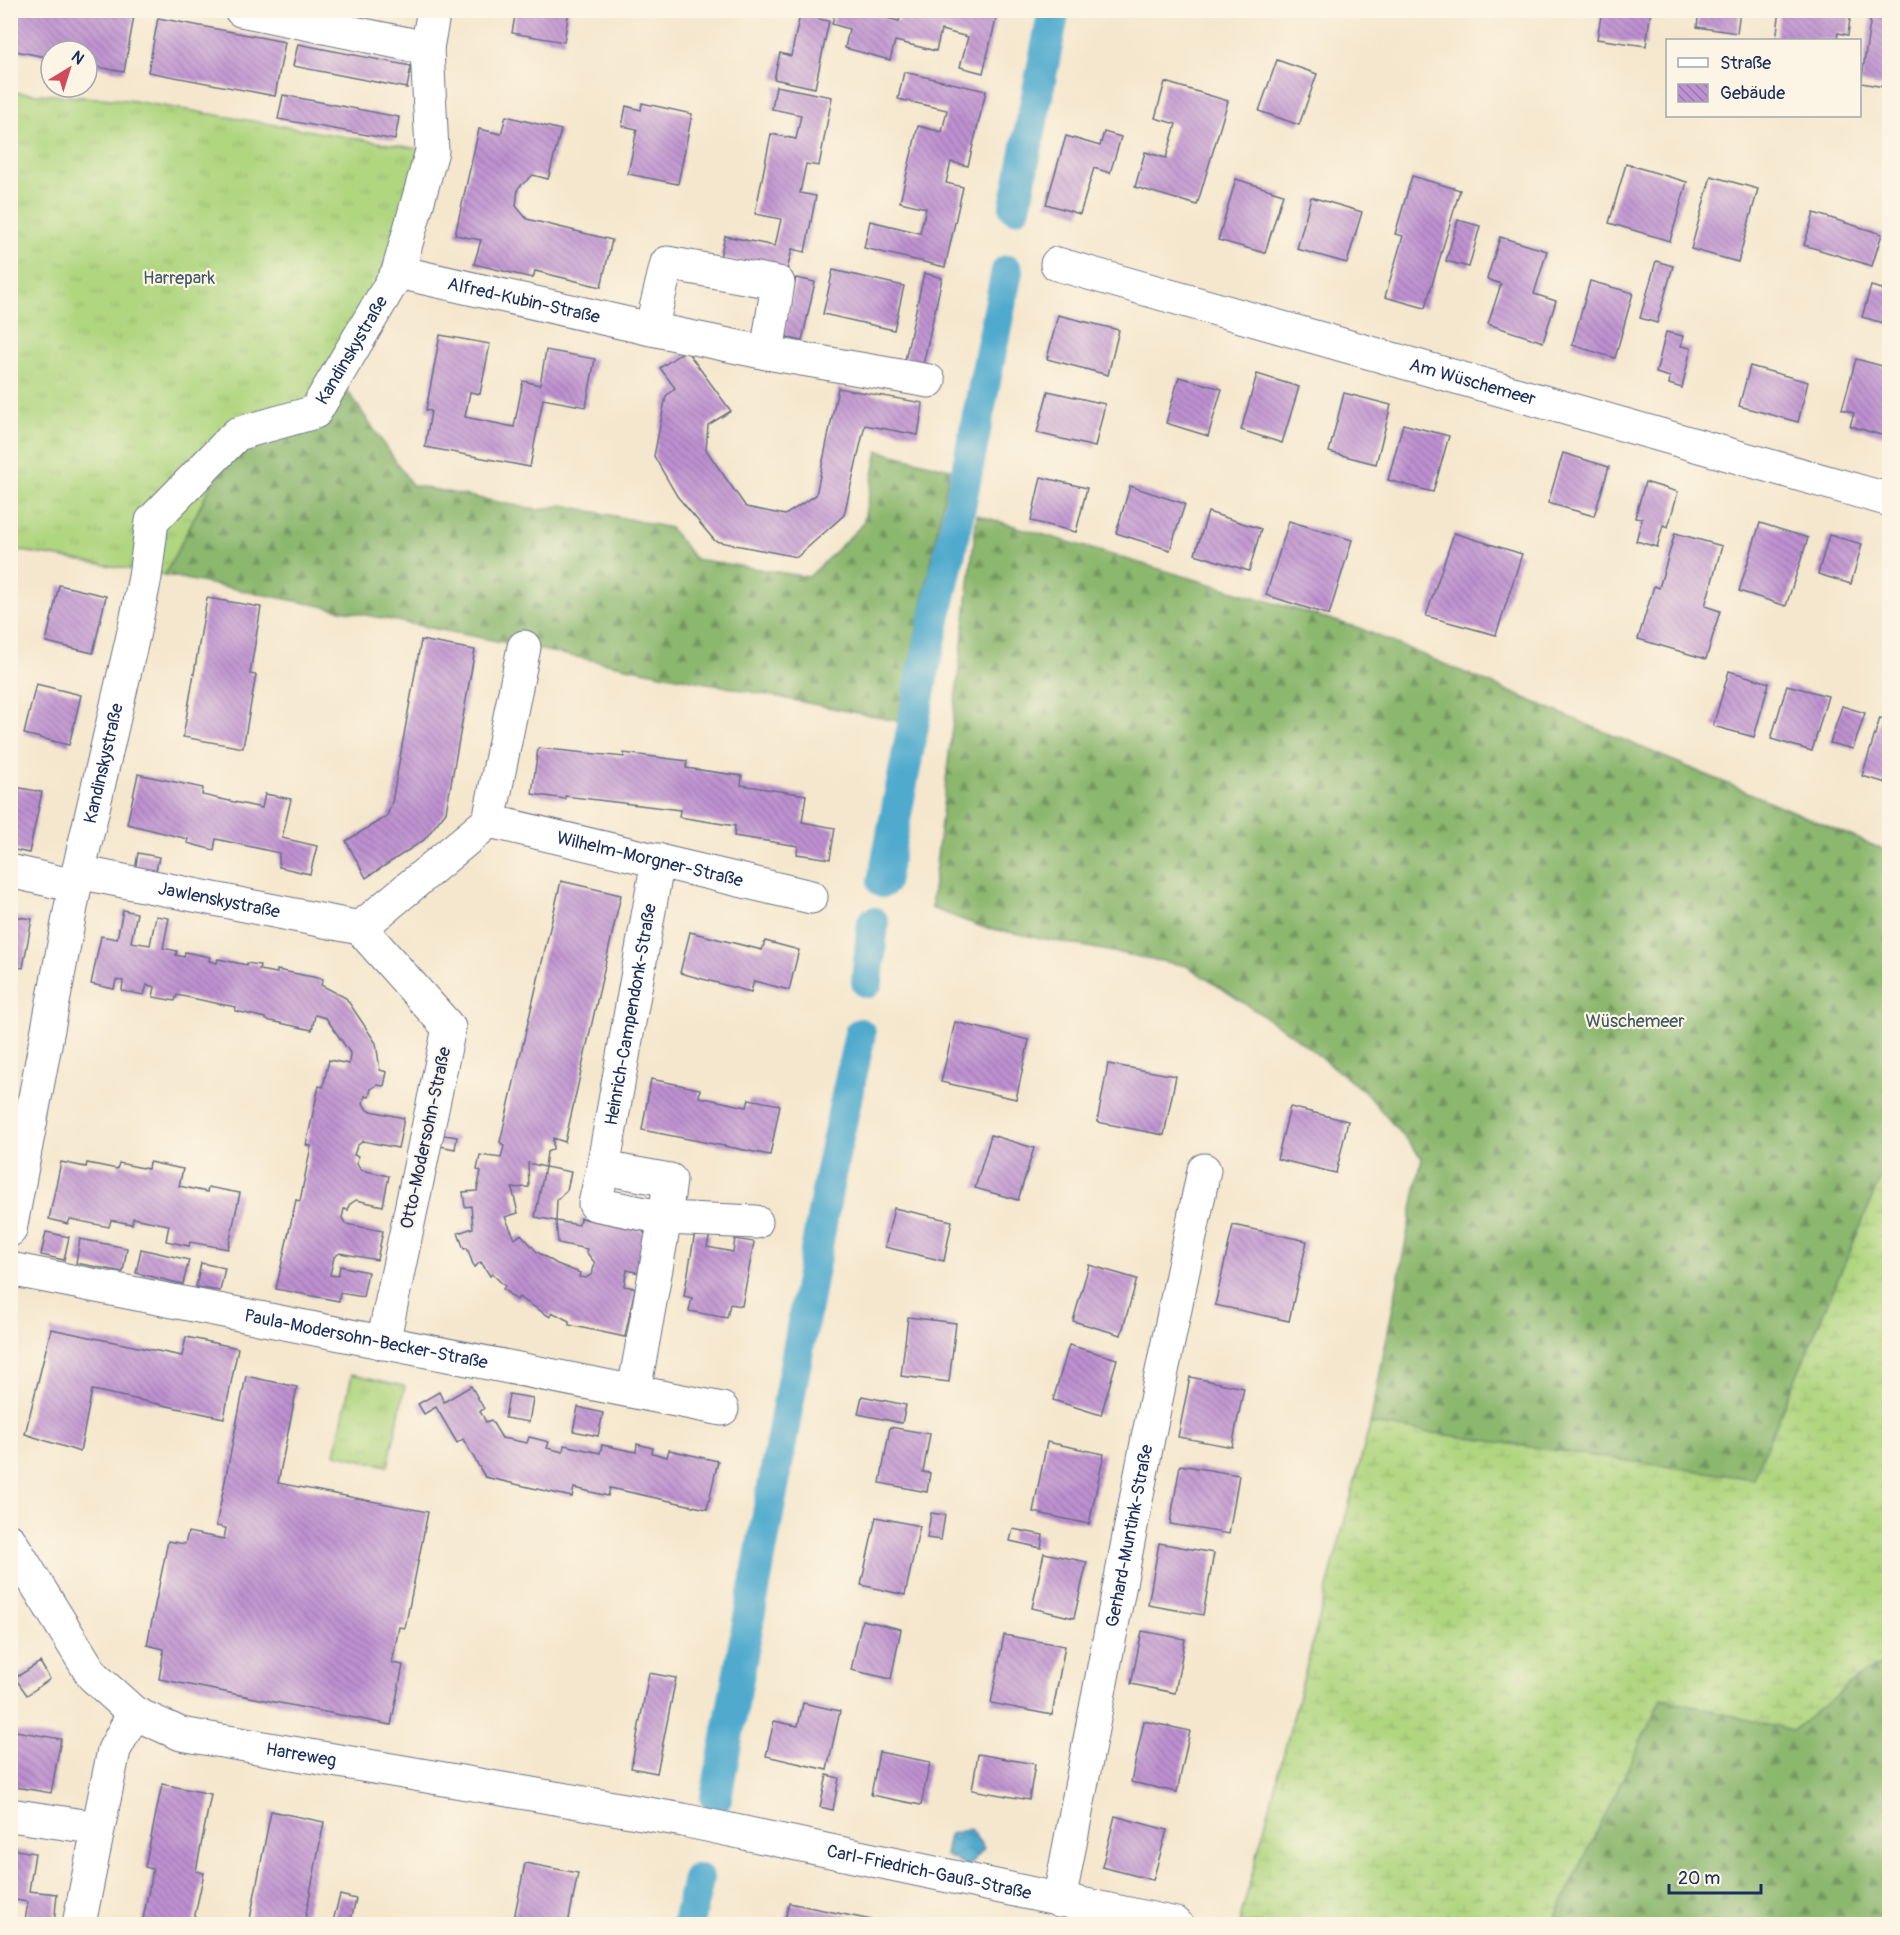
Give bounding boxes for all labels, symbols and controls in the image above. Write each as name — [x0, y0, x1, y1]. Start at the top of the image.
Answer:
north arrow — [39, 39, 99, 99]
legend — [1666, 39, 1861, 117]
text: N — [67, 47, 88, 69]
text: Straße — [1720, 52, 1771, 75]
text: Gebäude — [1720, 82, 1785, 105]
park label: Harrepark — [143, 267, 215, 290]
street label: Alfred-Kubin-Straße — [445, 272, 602, 329]
street label: Kandinskystraße — [311, 291, 393, 409]
street label: Am Wüschemeer — [1407, 353, 1539, 411]
street label: Kandinskystraße — [78, 701, 128, 826]
street label: Wilhelm-Morgner-Straße — [555, 826, 746, 892]
street label: Jawlenskystraße — [156, 877, 282, 923]
street label: Heinrich-Campendonk-Straße — [599, 902, 662, 1127]
park label: Wüschemeer — [1585, 1010, 1685, 1033]
street label: Otto-Modersohn-Straße — [395, 1045, 457, 1231]
street label: Paula-Modersohn-Becker-Straße — [242, 1304, 490, 1374]
street label: Gerhard-Muntink-Straße — [1100, 1442, 1158, 1629]
street label: Harreweg — [264, 1737, 338, 1772]
street label: Carl-Friedrich-Gauß-Straße — [825, 1839, 1034, 1905]
scale bar — [1669, 1857, 1760, 1895]
text: 20 m — [1678, 1867, 1720, 1890]

